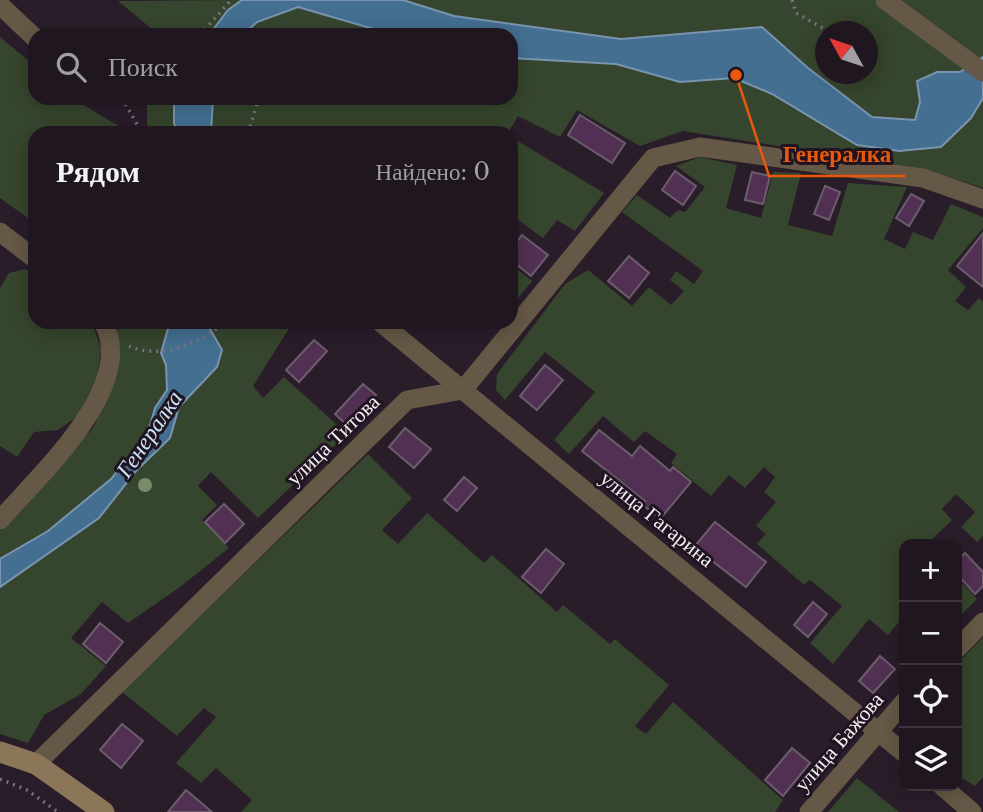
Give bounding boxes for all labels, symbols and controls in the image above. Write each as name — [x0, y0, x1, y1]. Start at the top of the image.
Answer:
north arrow — [815, 21, 878, 84]
search box — [28, 28, 518, 105]
icon: search — [52, 48, 90, 86]
text: Поиск — [108, 51, 178, 83]
callout: Генералка — [769, 132, 905, 176]
text: Генералка — [783, 140, 892, 168]
text: Рядом — [56, 153, 140, 190]
text: Найдено: 0 — [376, 158, 490, 186]
water label: Генералка — [109, 385, 188, 484]
street label: улица Титова — [281, 389, 386, 491]
street label: улица Гагарина — [595, 465, 720, 573]
map controls — [899, 539, 962, 791]
button: + — [899, 539, 962, 602]
button: − — [899, 602, 962, 665]
button: locate — [899, 665, 962, 728]
street label: улица Бажова — [789, 687, 890, 797]
button: layers — [899, 728, 962, 791]

